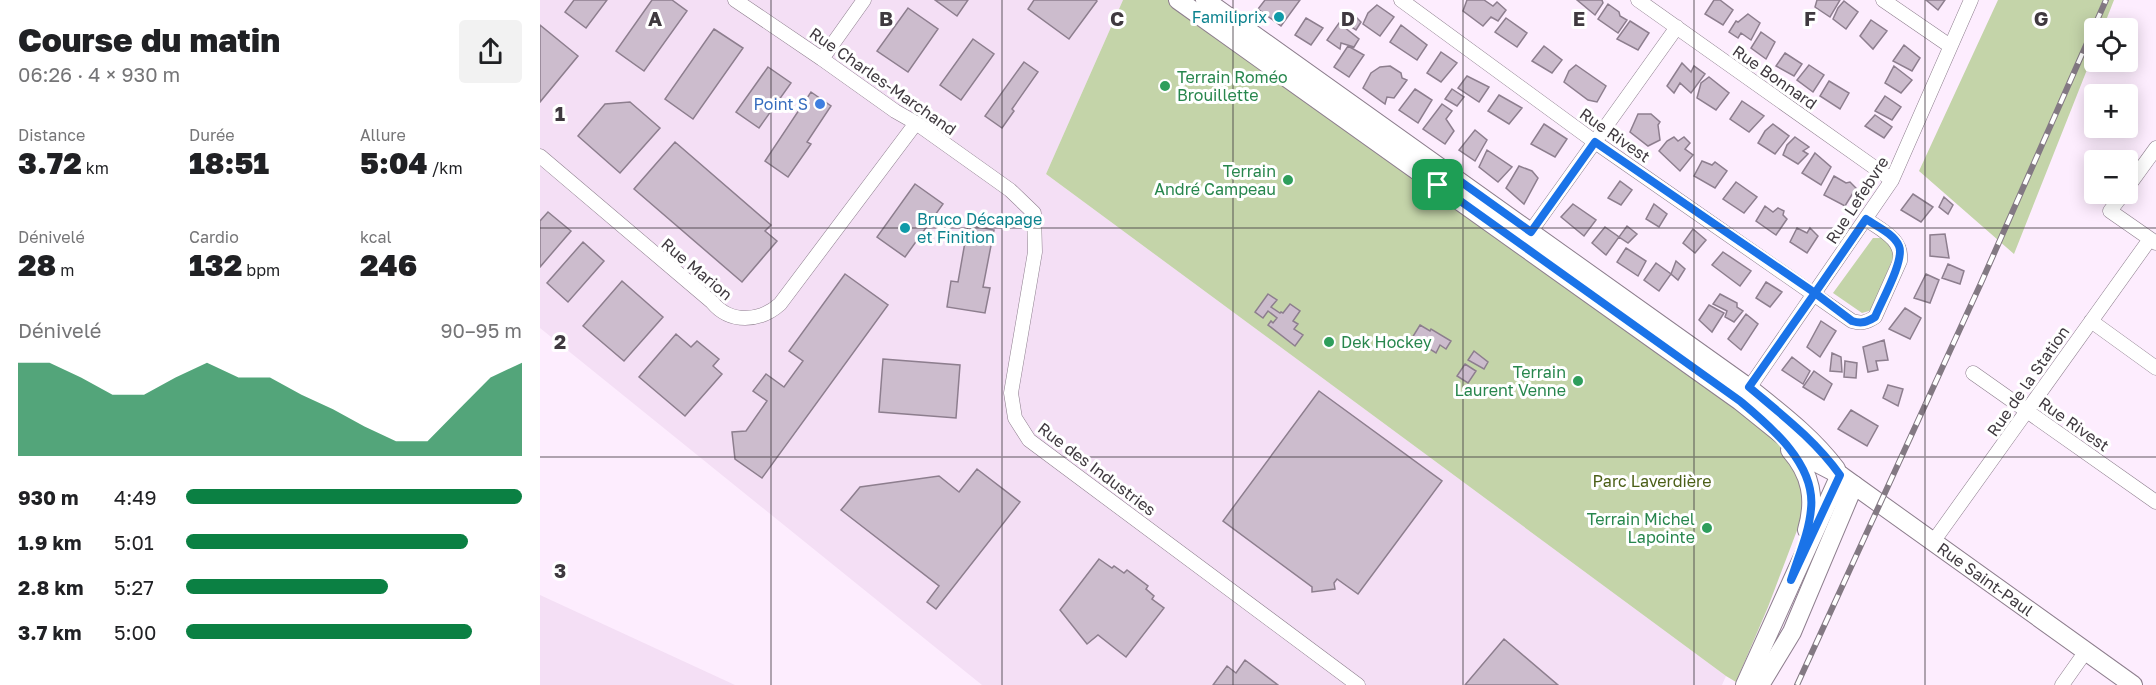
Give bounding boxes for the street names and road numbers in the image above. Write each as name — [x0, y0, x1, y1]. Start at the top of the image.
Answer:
street label: Rue Charles-Marchand — [806, 23, 960, 139]
street label: Rue Bonnard — [1729, 41, 1821, 113]
street label: Rue Rivest — [1576, 103, 1654, 167]
street label: Rue Lefebvre — [1821, 152, 1893, 248]
street label: Rue Marion — [658, 234, 736, 304]
street label: Rue de la Station — [1982, 322, 2074, 440]
street label: Rue Rivest — [2035, 392, 2113, 456]
street label: Rue des Industries — [1034, 418, 1160, 520]
street label: Rue Saint-Paul — [1934, 538, 2037, 620]

